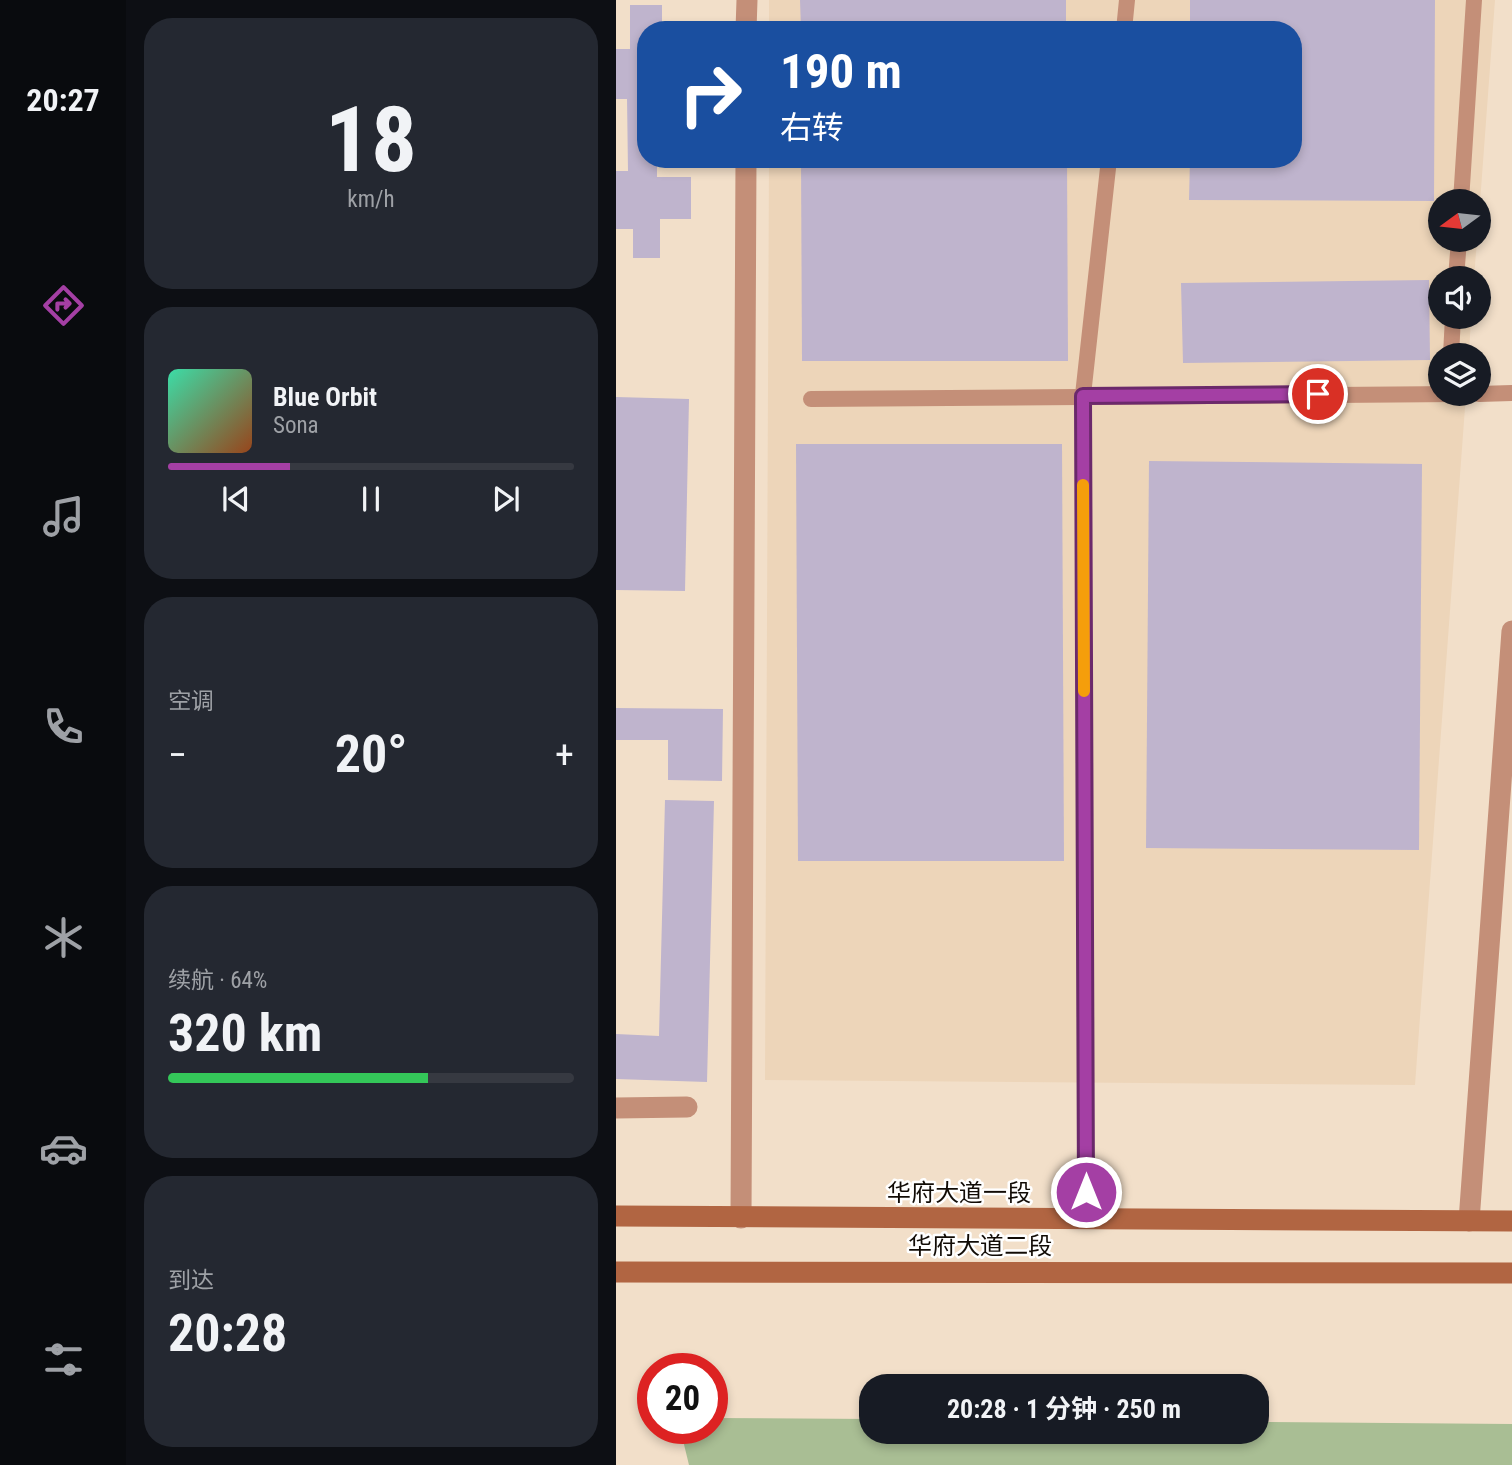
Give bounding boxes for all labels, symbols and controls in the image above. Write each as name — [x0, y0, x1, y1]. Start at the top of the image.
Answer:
text: 190 m — [780, 43, 902, 100]
icon: right — [665, 49, 756, 140]
text: 20:27 — [26, 81, 100, 119]
text: 18 — [325, 87, 417, 193]
text: 右转 — [780, 109, 844, 147]
text: km/h — [347, 186, 395, 213]
north arrow — [1428, 189, 1491, 252]
map controls — [1428, 189, 1491, 406]
button: sound — [1428, 266, 1491, 329]
icon: directions — [39, 281, 88, 330]
button: layers — [1428, 343, 1491, 406]
pin — [1288, 364, 1348, 424]
icon: arrive — [1299, 375, 1337, 413]
text: Blue Orbit — [273, 382, 377, 412]
text: Sona — [273, 412, 319, 439]
icon: previous — [217, 480, 255, 518]
icon: pause — [352, 480, 390, 518]
icon: next — [487, 480, 525, 518]
icon: music — [39, 492, 88, 541]
text: 空调 — [168, 688, 214, 715]
icon: phone — [39, 702, 88, 751]
text: 20° — [335, 724, 407, 785]
text: − — [168, 733, 187, 777]
text: + — [555, 733, 574, 777]
icon: climate — [39, 913, 88, 962]
text: 续航 · 64% — [168, 967, 267, 994]
text: 320 km — [168, 1003, 322, 1064]
icon: car — [39, 1124, 88, 1173]
position arrow — [1049, 1155, 1123, 1229]
street label: 华府大道一段 — [887, 1179, 1031, 1207]
street label: 华府大道二段 — [908, 1232, 1052, 1260]
text: 到达 — [168, 1267, 214, 1294]
text: 20:28 — [168, 1303, 287, 1364]
icon: filters — [39, 1335, 88, 1384]
speed limit sign: 20 — [637, 1353, 728, 1444]
text: 20:28 · 1 分钟 · 250 m — [947, 1394, 1181, 1424]

